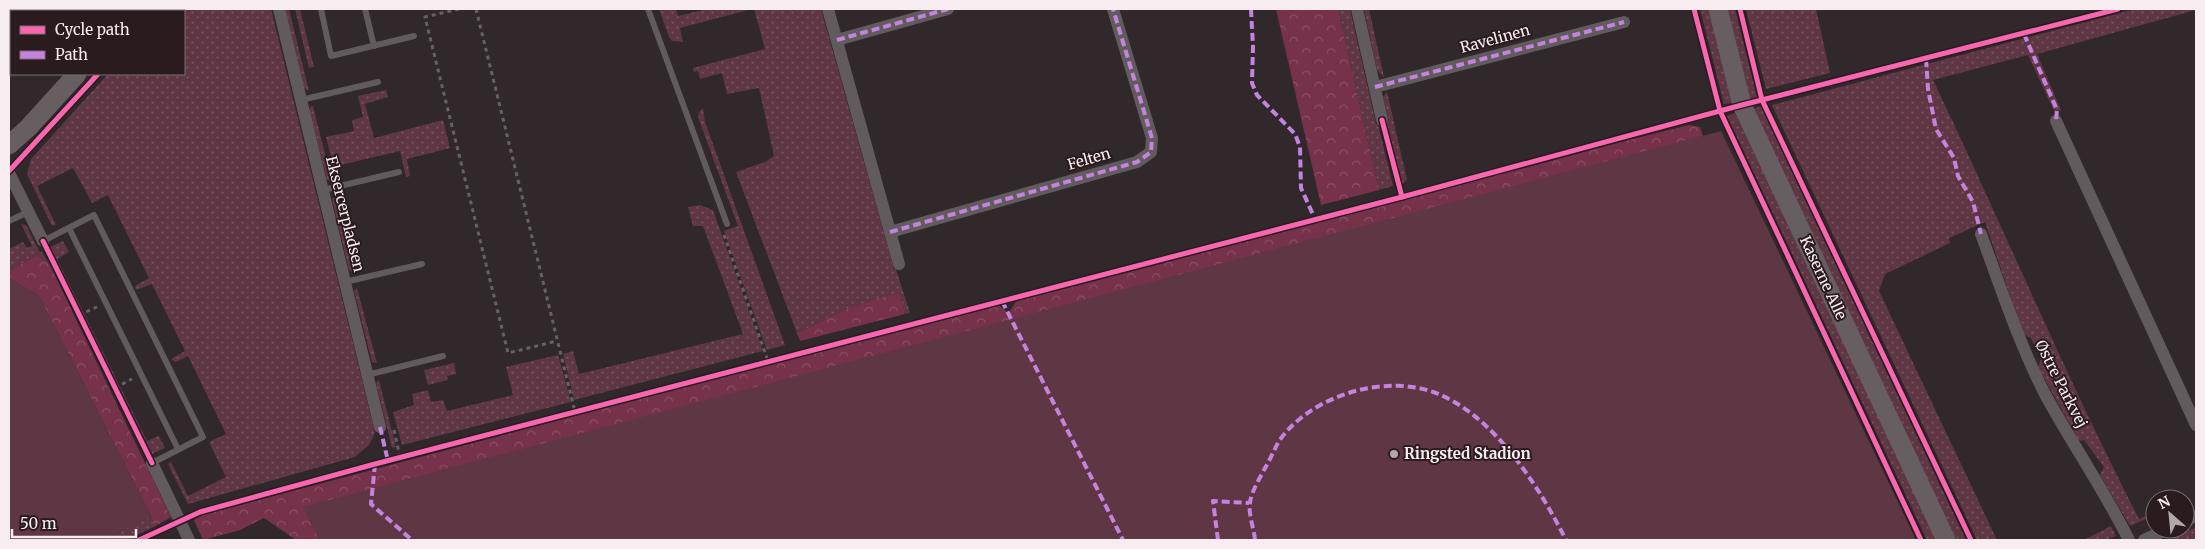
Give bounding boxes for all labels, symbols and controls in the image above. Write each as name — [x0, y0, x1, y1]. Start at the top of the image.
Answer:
legend — [10, 10, 185, 75]
text: Cycle path — [55, 20, 130, 39]
street label: Ravelinen — [1458, 20, 1532, 57]
text: Path — [55, 45, 88, 64]
street label: Felten — [1065, 143, 1113, 174]
street label: Eksercerpladsen — [322, 154, 369, 274]
street label: Kaserne Alle — [1796, 233, 1851, 323]
street label: Østre Parkvej — [2031, 337, 2092, 431]
place label: Ringsted Stadion — [1404, 444, 1531, 463]
marker: Ringsted Stadion — [1388, 448, 1400, 460]
north arrow — [2145, 489, 2195, 539]
text: N — [2155, 492, 2173, 513]
scale bar — [12, 506, 136, 538]
text: 50 m — [20, 514, 57, 533]

